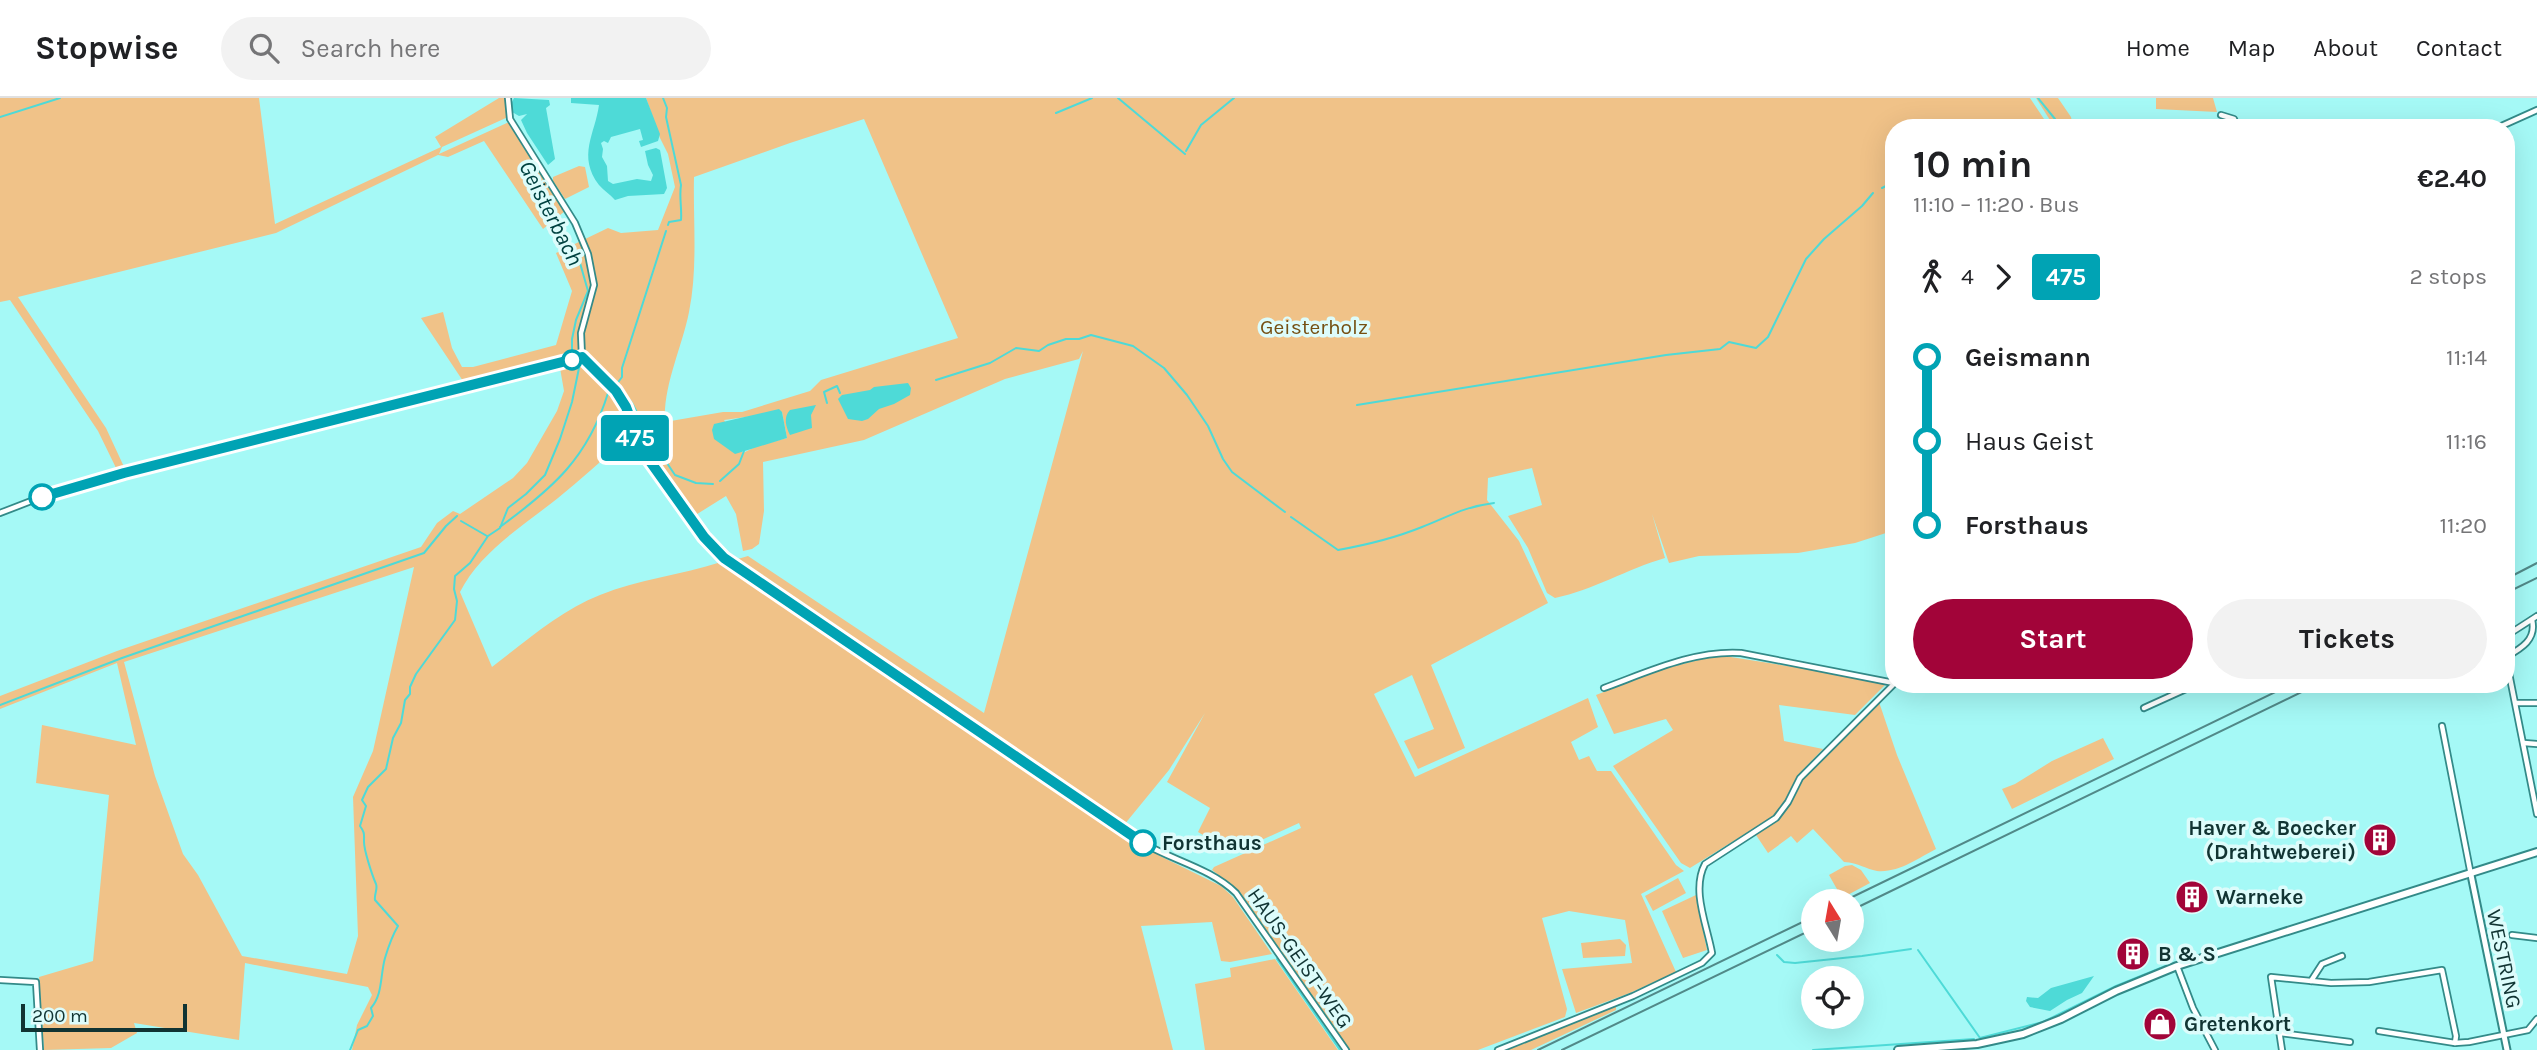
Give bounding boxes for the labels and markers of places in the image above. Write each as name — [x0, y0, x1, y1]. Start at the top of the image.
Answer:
unlabelled marker — [562, 350, 582, 370]
unlabelled marker — [29, 484, 55, 510]
place label: Haver & Boecker (Drahtweberei) — [2188, 816, 2357, 864]
building icon: Haver & Boecker (Drahtweberei) — [2361, 821, 2399, 859]
marker: Forsthaus — [1130, 830, 1156, 856]
place label: Forsthaus — [1162, 831, 1262, 855]
building icon: Warneke — [2173, 878, 2211, 916]
place label: Warneke — [2216, 885, 2303, 909]
building icon: B & S — [2114, 935, 2152, 973]
place label: B & S — [2158, 942, 2216, 966]
shop icon: Gretenkort — [2141, 1005, 2179, 1043]
place label: Gretenkort — [2184, 1012, 2291, 1036]

